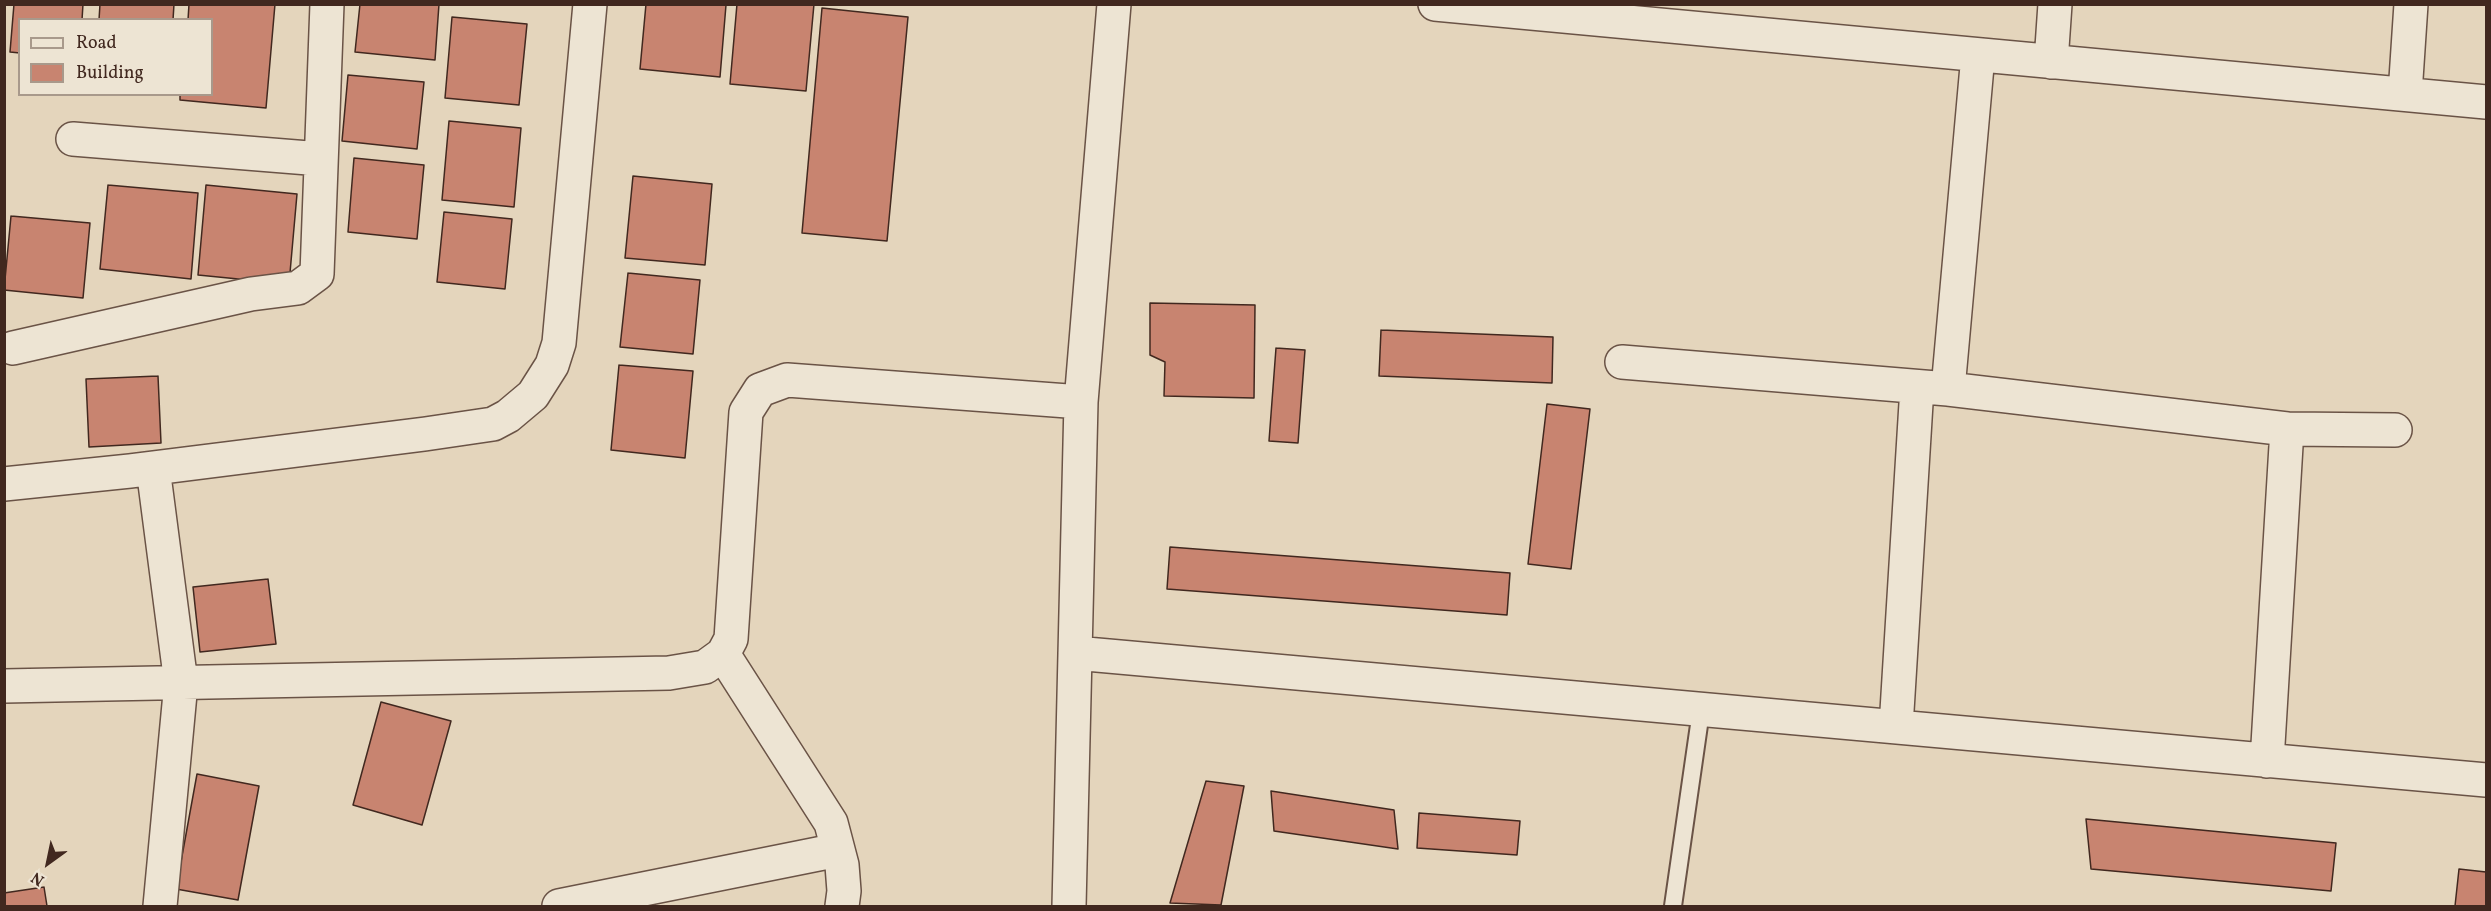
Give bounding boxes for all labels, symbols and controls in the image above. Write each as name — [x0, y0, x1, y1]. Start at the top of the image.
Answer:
legend — [18, 18, 213, 96]
text: Road — [76, 31, 117, 56]
text: Building — [76, 61, 144, 86]
north arrow — [18, 833, 78, 893]
text: N — [27, 866, 49, 890]

